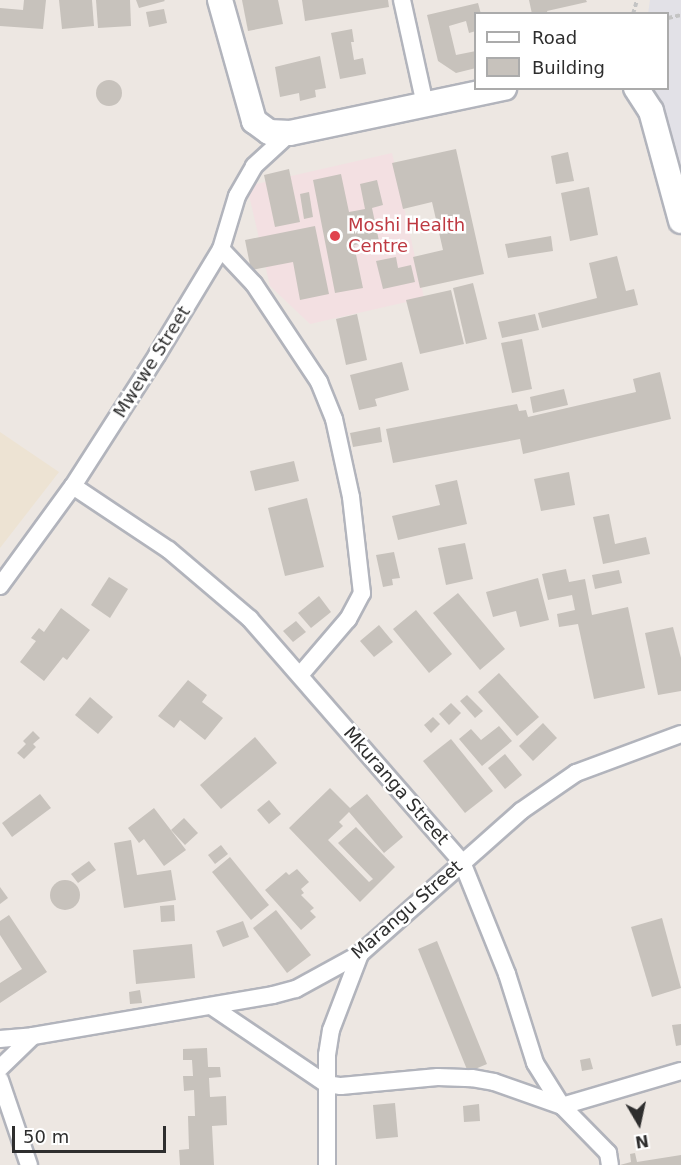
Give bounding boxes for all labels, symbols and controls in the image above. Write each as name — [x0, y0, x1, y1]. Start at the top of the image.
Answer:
legend — [474, 12, 669, 90]
text: Road — [532, 27, 577, 48]
text: Building — [532, 57, 605, 78]
place label: Moshi Health Centre — [348, 215, 465, 258]
marker: Moshi Health Centre — [326, 227, 344, 245]
street label: Mwewe Street — [109, 302, 195, 422]
street label: Mkuranga Street — [339, 722, 453, 850]
street label: Marangu Street — [347, 856, 467, 964]
north arrow — [609, 1093, 669, 1153]
scale bar — [15, 1114, 170, 1152]
text: 50 m — [23, 1126, 69, 1147]
text: N — [634, 1131, 650, 1152]

